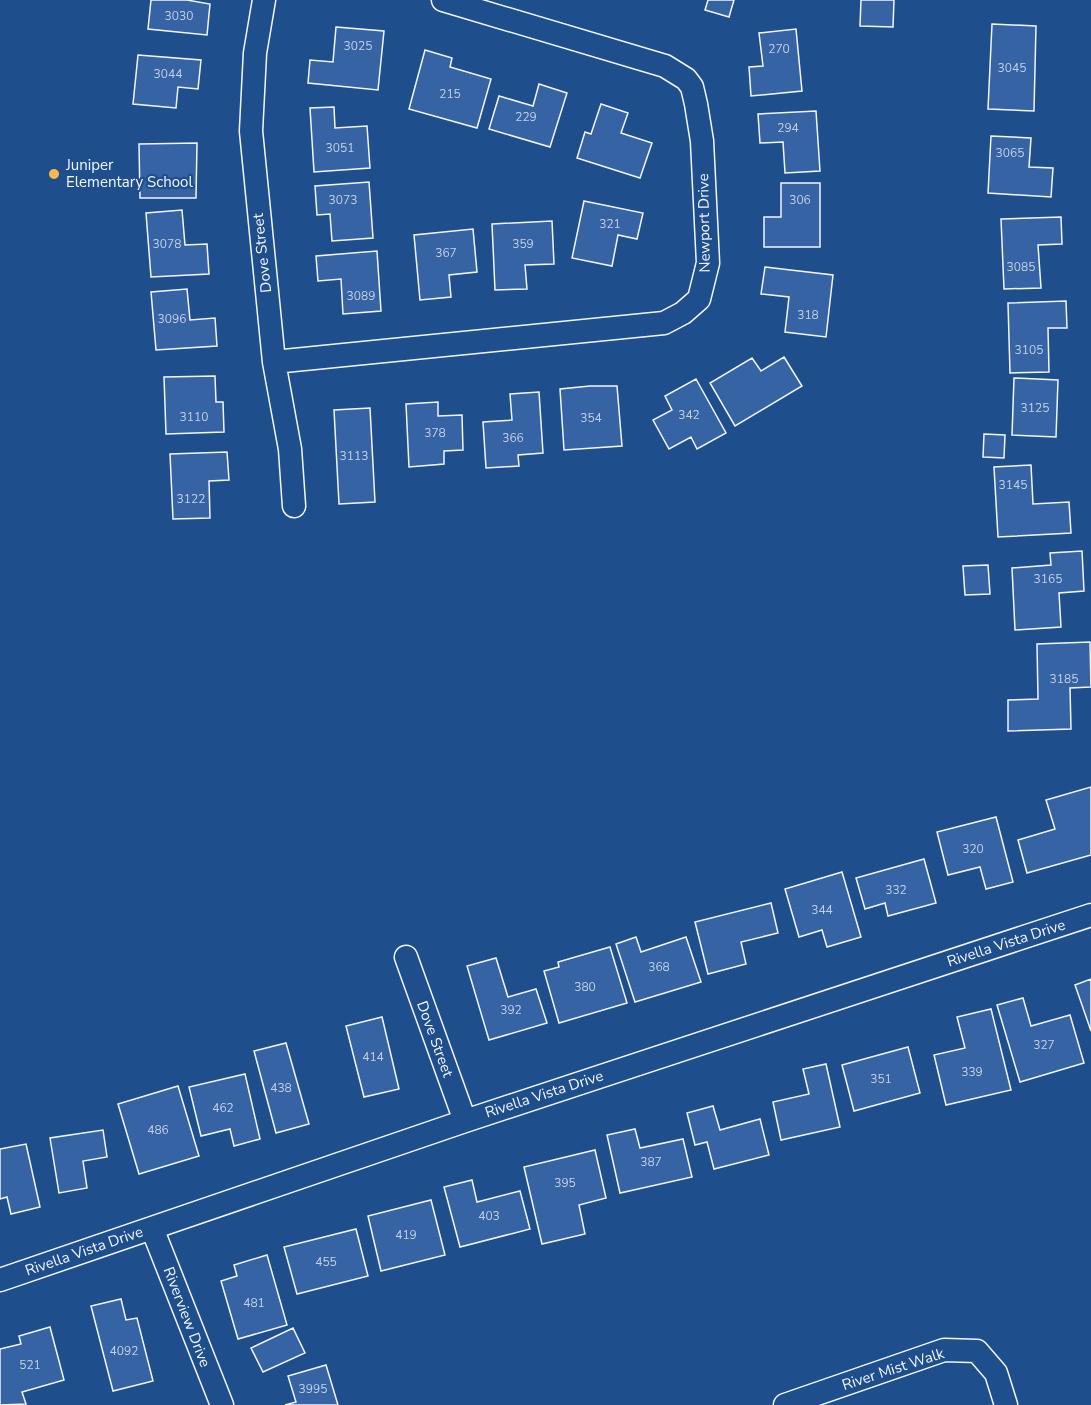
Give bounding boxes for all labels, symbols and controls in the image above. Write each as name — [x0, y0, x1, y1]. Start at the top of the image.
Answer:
house number: 3030 — [165, 8, 193, 24]
house number: 3025 — [344, 38, 372, 54]
house number: 270 — [768, 41, 790, 57]
house number: 3045 — [998, 60, 1026, 76]
house number: 3044 — [154, 66, 182, 82]
house number: 215 — [439, 86, 461, 102]
house number: 229 — [515, 109, 537, 125]
house number: 294 — [777, 120, 799, 136]
house number: 3051 — [326, 140, 354, 156]
house number: 3065 — [996, 145, 1024, 161]
place label: Juniper Elementary School — [65, 155, 193, 192]
marker: Juniper Elementary School — [47, 167, 61, 181]
street label: Newport Drive — [693, 173, 715, 273]
house number: 3073 — [329, 192, 357, 208]
house number: 306 — [789, 192, 811, 208]
street label: Dove Street — [248, 212, 276, 294]
house number: 321 — [599, 216, 621, 232]
house number: 3078 — [153, 236, 181, 252]
house number: 359 — [512, 236, 534, 252]
house number: 367 — [435, 245, 457, 261]
house number: 3085 — [1007, 259, 1035, 275]
house number: 3089 — [347, 288, 375, 304]
house number: 318 — [797, 307, 819, 323]
house number: 3096 — [158, 311, 186, 327]
house number: 3105 — [1015, 342, 1043, 358]
house number: 3125 — [1021, 400, 1049, 416]
house number: 342 — [678, 407, 700, 423]
house number: 3110 — [180, 409, 208, 425]
house number: 354 — [580, 410, 602, 426]
house number: 378 — [424, 425, 446, 441]
house number: 366 — [502, 430, 524, 446]
house number: 3113 — [340, 448, 368, 464]
house number: 3145 — [999, 477, 1027, 493]
house number: 3122 — [177, 491, 205, 507]
house number: 3165 — [1034, 571, 1062, 587]
house number: 3185 — [1050, 671, 1078, 687]
house number: 320 — [962, 841, 984, 857]
house number: 332 — [885, 882, 907, 898]
house number: 344 — [811, 902, 833, 918]
street label: Rivella Vista Drive — [944, 914, 1068, 972]
house number: 368 — [648, 959, 670, 975]
house number: 380 — [574, 979, 596, 995]
street label: Dove Street — [412, 998, 458, 1081]
house number: 392 — [500, 1002, 522, 1018]
house number: 327 — [1033, 1037, 1055, 1053]
house number: 414 — [362, 1049, 384, 1065]
house number: 339 — [961, 1064, 983, 1080]
street label: Rivella Vista Drive — [482, 1065, 606, 1123]
house number: 351 — [870, 1071, 892, 1087]
house number: 438 — [270, 1080, 292, 1096]
house number: 462 — [212, 1100, 234, 1116]
house number: 486 — [147, 1122, 169, 1138]
house number: 387 — [640, 1154, 662, 1170]
house number: 395 — [554, 1175, 576, 1191]
house number: 403 — [478, 1208, 500, 1224]
street label: Rivella Vista Drive — [22, 1221, 146, 1281]
house number: 419 — [395, 1227, 417, 1243]
house number: 455 — [315, 1254, 337, 1270]
street label: Riverview Drive — [159, 1264, 215, 1370]
house number: 481 — [243, 1295, 265, 1311]
house number: 4092 — [110, 1343, 138, 1359]
street label: River Mist Walk — [839, 1343, 947, 1395]
house number: 521 — [19, 1357, 41, 1373]
house number: 3995 — [299, 1381, 327, 1397]

